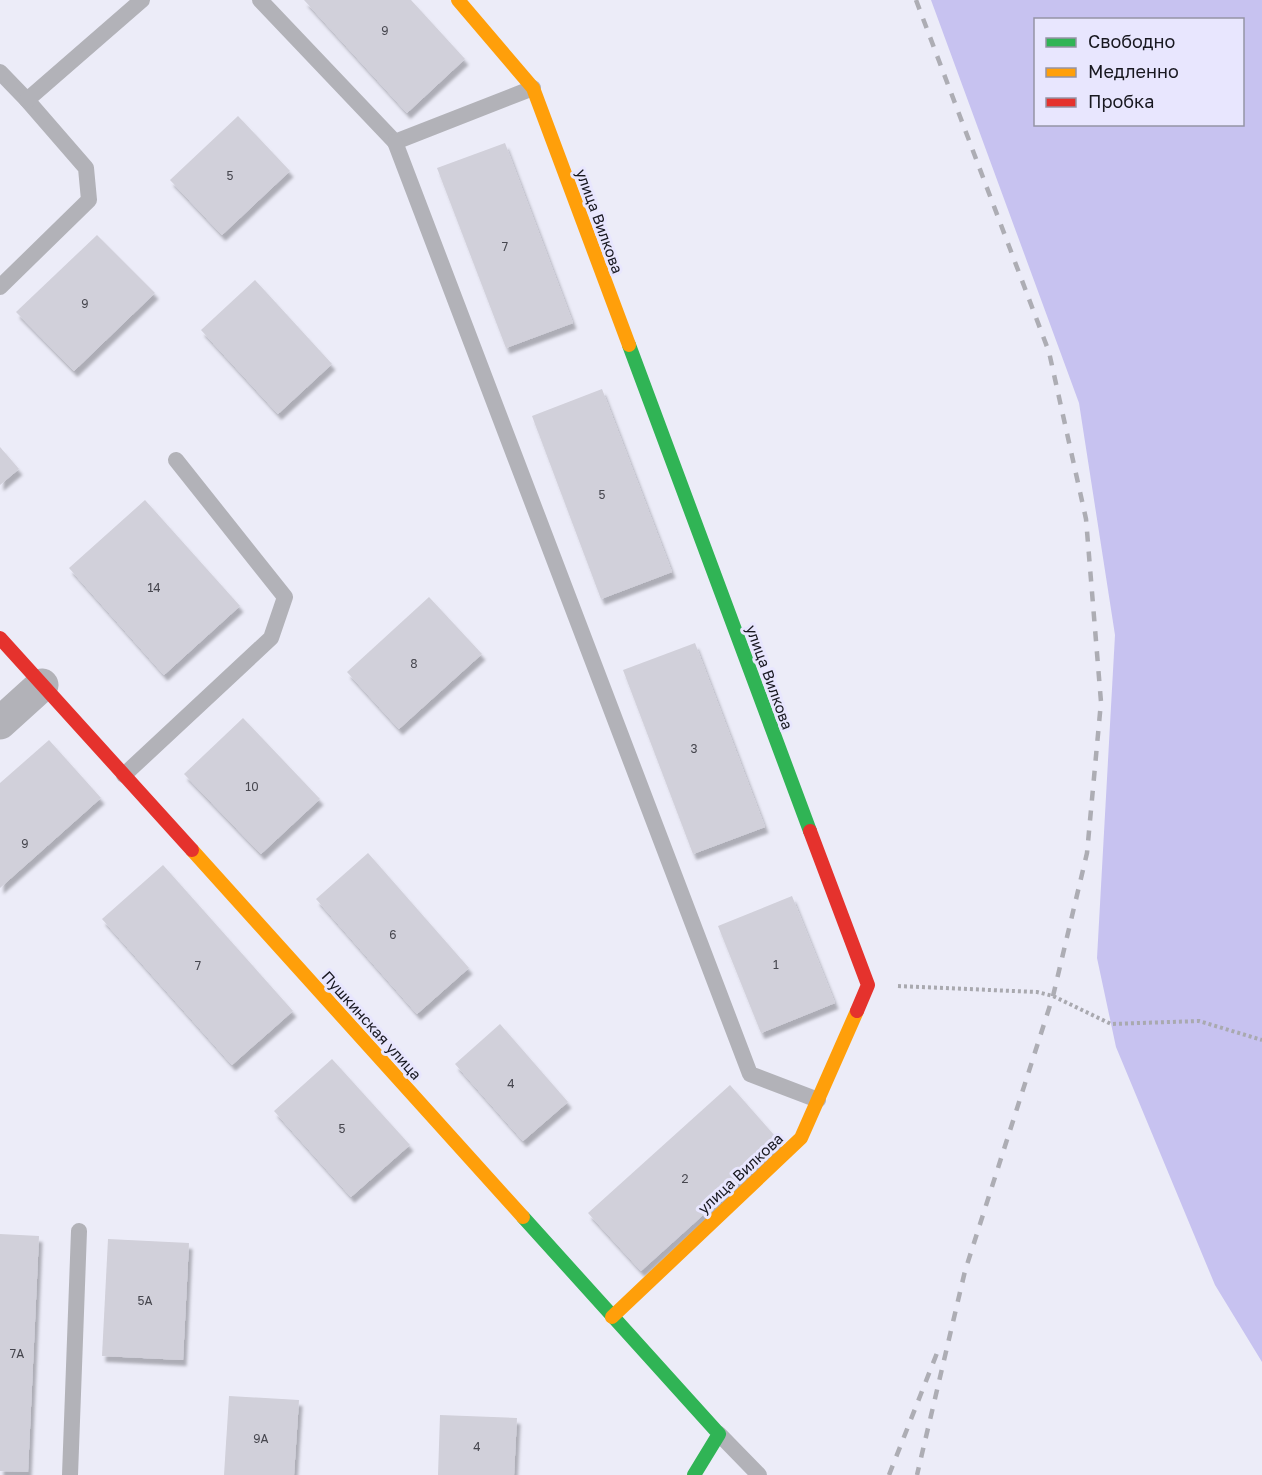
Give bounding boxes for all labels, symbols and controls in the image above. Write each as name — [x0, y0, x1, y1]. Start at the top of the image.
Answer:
legend — [1034, 18, 1244, 126]
house number: 9 — [381, 23, 389, 38]
text: Свободно — [1088, 30, 1175, 52]
text: Медленно — [1088, 60, 1179, 82]
text: Пробка — [1088, 90, 1154, 112]
street label: улица Вилкова — [573, 166, 627, 276]
house number: 5 — [227, 168, 234, 183]
house number: 7 — [502, 239, 508, 254]
house number: 9 — [81, 296, 89, 311]
house number: 5 — [599, 487, 606, 502]
house number: 14 — [147, 580, 161, 595]
street label: улица Вилкова — [743, 622, 797, 732]
house number: 8 — [410, 656, 418, 671]
house number: 3 — [690, 741, 698, 756]
house number: 10 — [245, 779, 259, 794]
house number: 9 — [21, 836, 29, 851]
house number: 6 — [389, 927, 397, 942]
house number: 1 — [773, 957, 779, 972]
house number: 7 — [195, 958, 201, 973]
street label: Пушкинская улица — [318, 967, 426, 1083]
house number: 4 — [507, 1076, 515, 1091]
house number: 5 — [339, 1121, 346, 1136]
street label: улица Вилкова — [694, 1129, 786, 1217]
house number: 2 — [682, 1171, 689, 1186]
house number: 5А — [137, 1293, 153, 1308]
house number: 7А — [10, 1346, 24, 1361]
house number: 9А — [253, 1431, 269, 1446]
house number: 4 — [473, 1439, 481, 1454]

